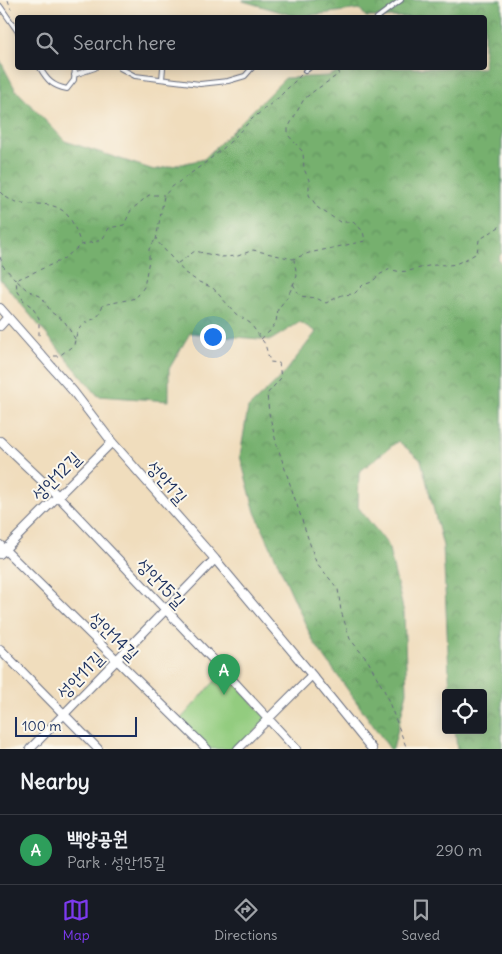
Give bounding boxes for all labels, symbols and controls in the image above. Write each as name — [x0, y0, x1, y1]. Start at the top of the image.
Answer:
search box — [15, 15, 487, 70]
icon: search — [33, 29, 61, 57]
text: Search here — [73, 31, 176, 55]
your location — [200, 324, 226, 350]
street label: 성안12길 — [26, 446, 86, 506]
street label: 성안1길 — [142, 455, 193, 509]
street label: 성안15길 — [132, 553, 191, 613]
street label: 성안14길 — [84, 607, 144, 666]
street label: 성안11길 — [52, 646, 109, 704]
pin: A — [208, 654, 240, 695]
map controls — [442, 689, 487, 734]
button: locate — [442, 689, 487, 734]
scale bar — [15, 714, 138, 737]
text: 100 m — [22, 717, 62, 735]
text: Nearby — [20, 768, 90, 795]
text: 백양공원 — [67, 826, 128, 850]
text: A — [31, 840, 41, 860]
text: 290 m — [436, 840, 482, 860]
text: Park · 성안15길 — [67, 852, 165, 872]
tab: Map — [62, 896, 90, 944]
tab: Directions — [214, 896, 277, 944]
tab: Saved — [402, 896, 440, 944]

